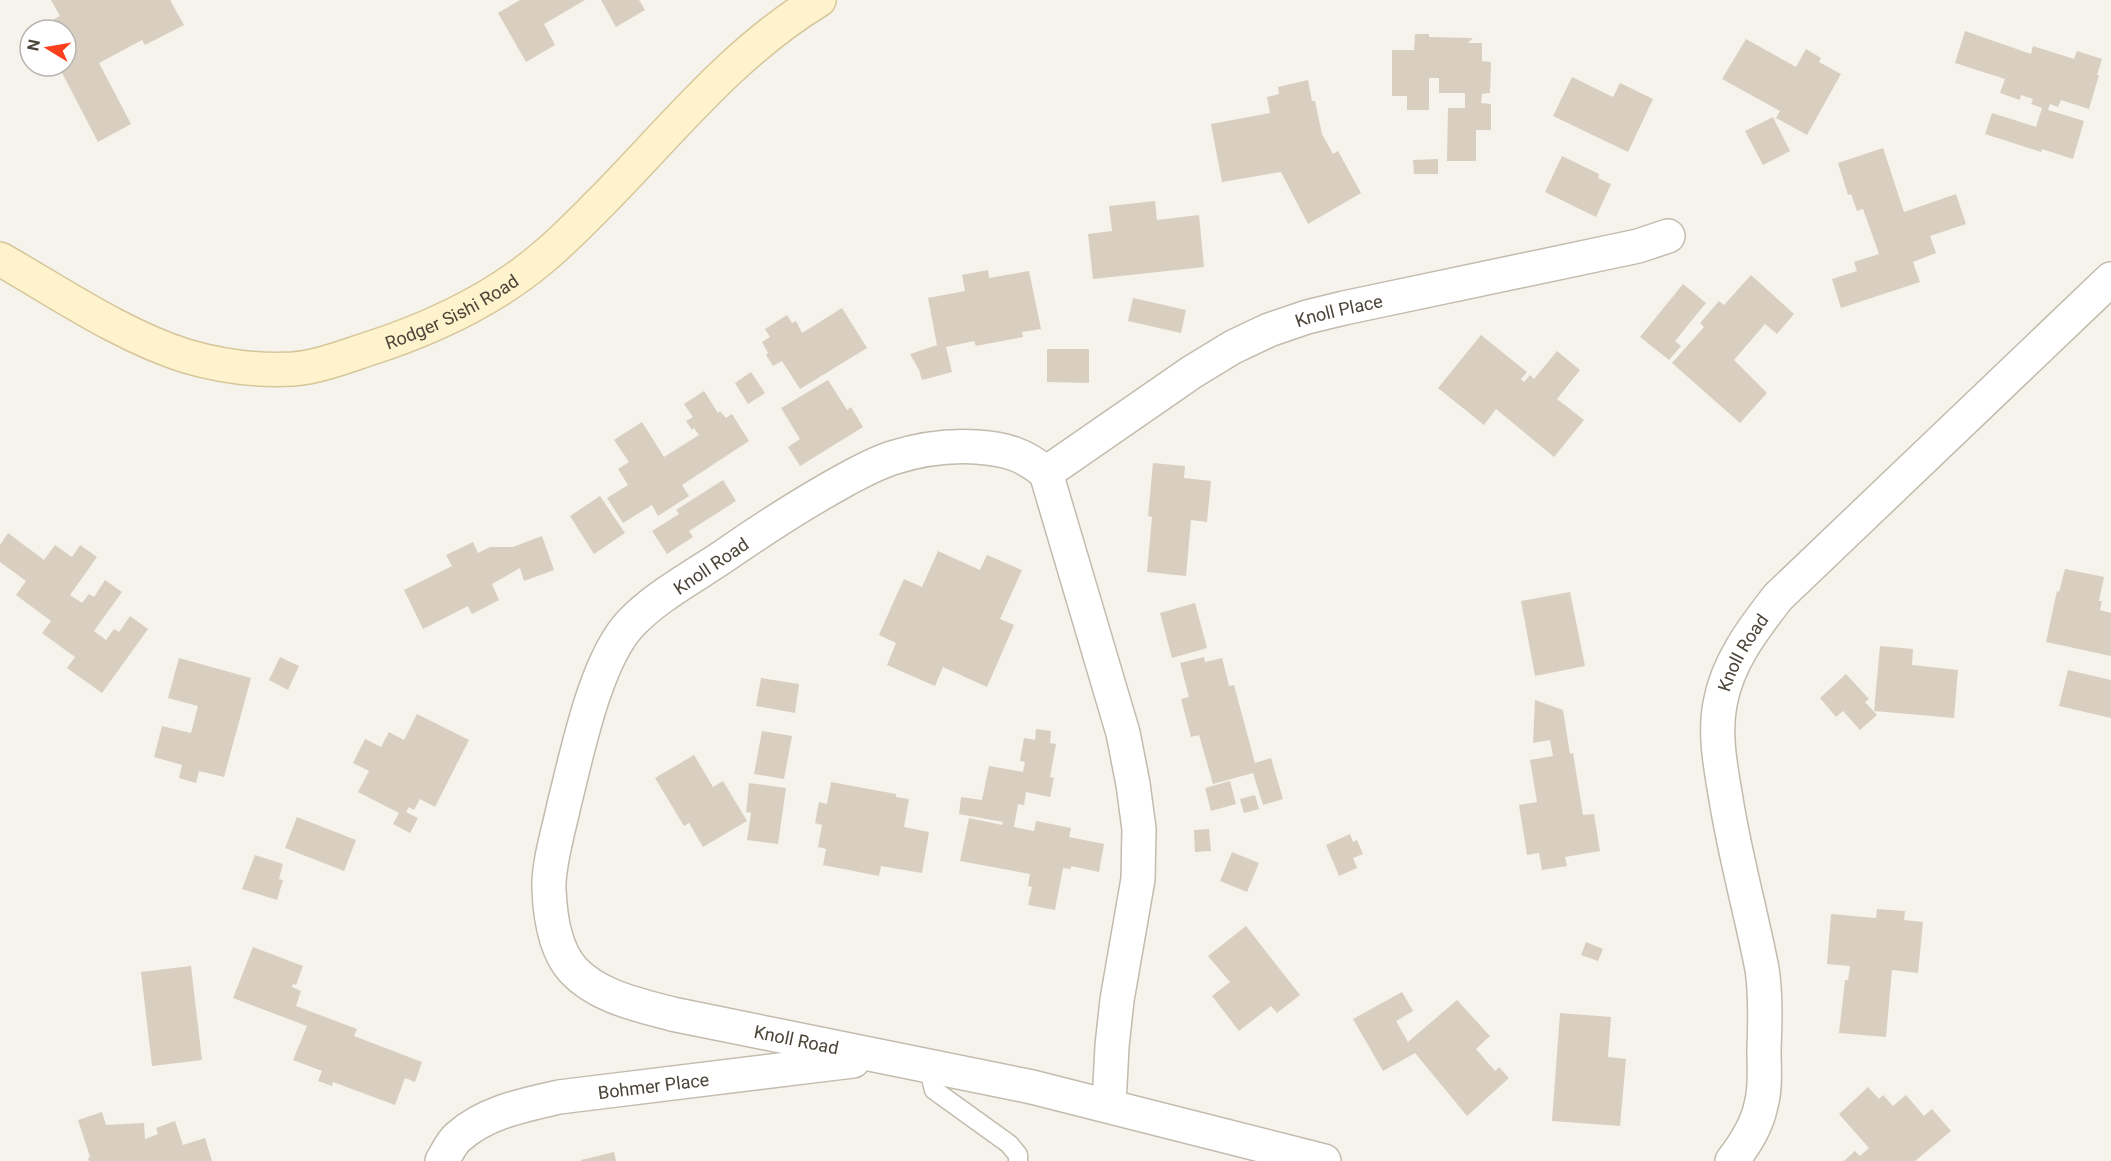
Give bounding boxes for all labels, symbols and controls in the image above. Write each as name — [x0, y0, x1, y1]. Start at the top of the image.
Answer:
north arrow — [18, 18, 78, 78]
text: N — [23, 38, 44, 53]
street label: Rodger Sishi Road — [382, 270, 522, 353]
street label: Knoll Place — [1292, 290, 1384, 331]
street label: Knoll Road — [670, 533, 752, 599]
street label: Knoll Road — [1713, 609, 1772, 694]
street label: Knoll Road — [752, 1020, 841, 1058]
street label: Bohmer Place — [597, 1068, 710, 1103]

